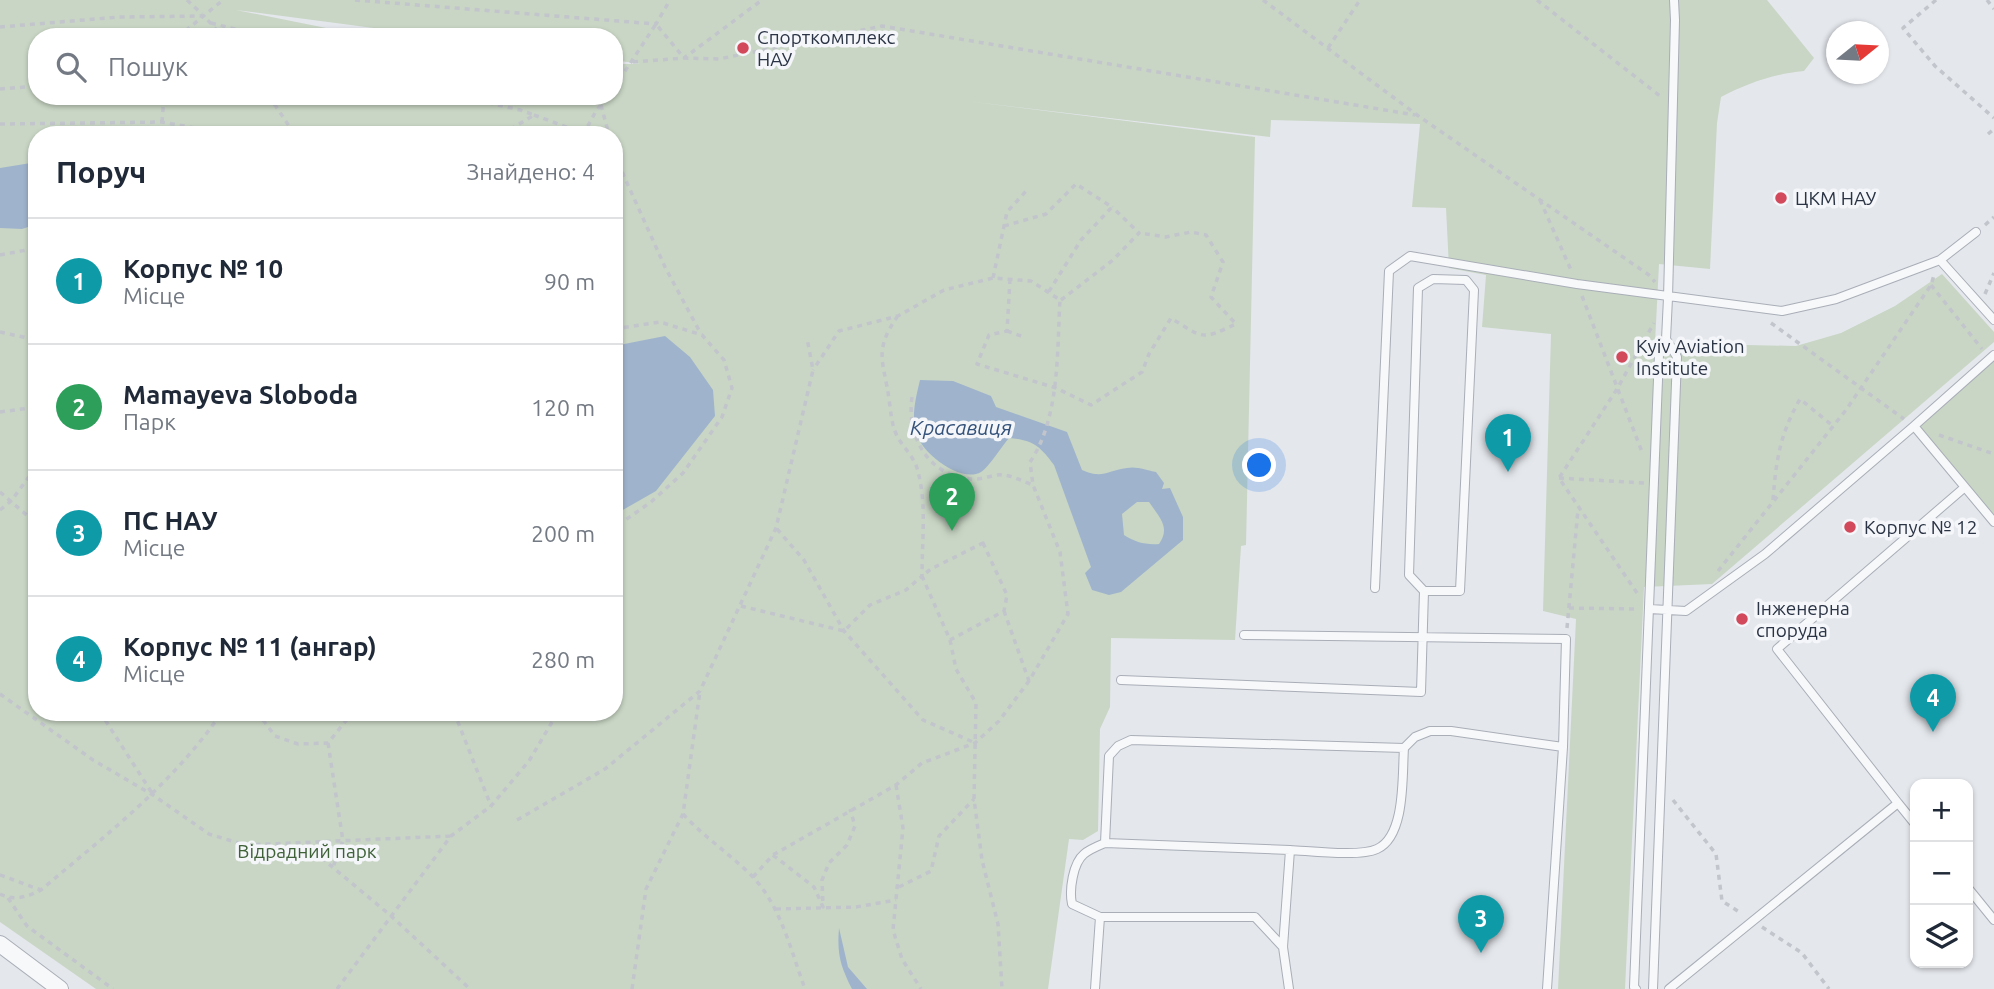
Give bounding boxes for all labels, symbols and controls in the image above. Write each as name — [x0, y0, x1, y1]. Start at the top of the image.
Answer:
north arrow — [1826, 21, 1889, 84]
place label: Спорткомплекс НАУ — [757, 26, 896, 70]
search box — [28, 28, 623, 105]
marker: Спорткомплекс НАУ — [735, 40, 751, 56]
icon: search — [52, 48, 90, 86]
text: Пошук — [108, 52, 188, 81]
text: Поруч — [56, 155, 146, 189]
text: Знайдено: 4 — [466, 159, 595, 184]
place label: ЦКМ НАУ — [1795, 187, 1876, 209]
marker: ЦКМ НАУ — [1773, 190, 1789, 206]
text: Корпус № 10 — [123, 254, 283, 283]
text: 1 — [73, 269, 85, 294]
text: 90 m — [544, 269, 595, 294]
text: Місце — [123, 283, 185, 308]
place label: Kyiv Aviation Institute — [1636, 335, 1745, 379]
marker: Kyiv Aviation Institute — [1614, 349, 1630, 365]
text: Mamayeva Sloboda — [123, 380, 358, 409]
text: 2 — [73, 395, 85, 420]
text: 120 m — [531, 395, 595, 420]
text: Парк — [123, 409, 176, 434]
pin: 1 — [1485, 414, 1531, 472]
water label: Красавиця — [910, 415, 1012, 439]
your location — [1242, 448, 1276, 482]
pin: 2 — [929, 473, 975, 531]
text: ПС НАУ — [123, 506, 218, 535]
place label: Корпус № 12 — [1864, 516, 1978, 538]
marker: Корпус № 12 — [1842, 519, 1858, 535]
text: 3 — [73, 521, 85, 546]
text: 200 m — [531, 521, 595, 546]
text: Місце — [123, 535, 185, 560]
place label: Інженерна споруда — [1756, 597, 1850, 641]
marker: Інженерна споруда — [1734, 611, 1750, 627]
text: Корпус № 11 (ангар) — [123, 632, 377, 661]
text: 4 — [73, 647, 85, 672]
text: 280 m — [531, 647, 595, 672]
text: Місце — [123, 661, 185, 686]
pin: 4 — [1910, 674, 1956, 732]
map controls — [1910, 779, 1973, 968]
button: + — [1910, 779, 1973, 842]
park label: Відрадний парк — [237, 840, 377, 862]
button: − — [1910, 842, 1973, 905]
pin: 3 — [1458, 895, 1504, 953]
button: layers — [1910, 905, 1973, 968]

